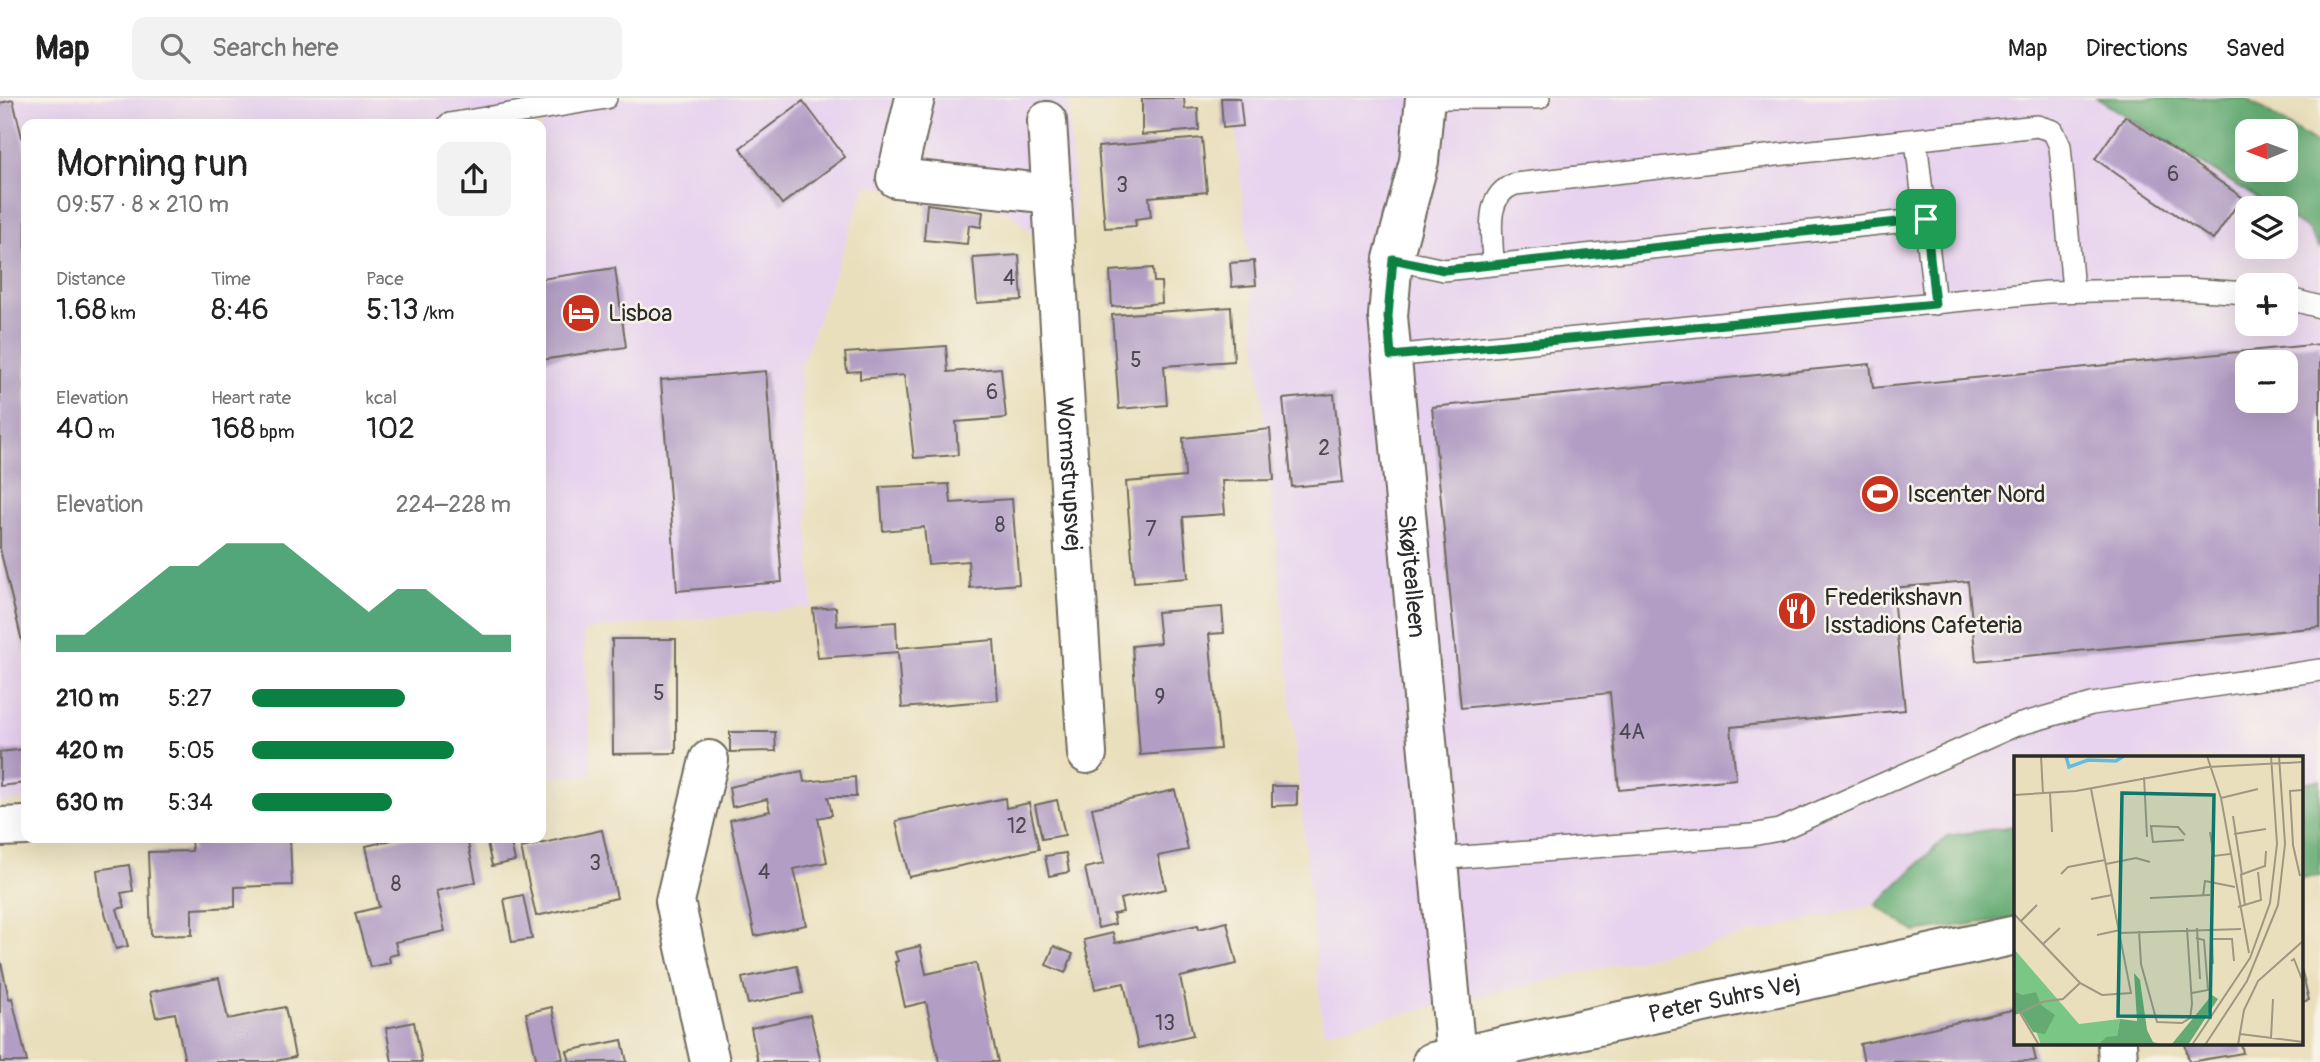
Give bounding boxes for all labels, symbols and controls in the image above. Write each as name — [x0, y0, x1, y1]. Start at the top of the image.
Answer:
search box — [132, 17, 622, 80]
text: Map — [35, 28, 90, 69]
icon: search — [156, 29, 194, 67]
text: Search here — [212, 32, 339, 64]
text: Map — [2008, 34, 2048, 63]
text: Directions — [2086, 34, 2187, 63]
text: Saved — [2225, 34, 2285, 63]
north arrow — [2235, 119, 2298, 182]
map controls — [2235, 119, 2298, 413]
text: Morning run — [56, 140, 248, 188]
button: share — [437, 142, 511, 216]
house number: 6 — [2167, 161, 2179, 188]
house number: 3 — [1116, 172, 1128, 199]
pin — [1896, 189, 1956, 249]
text: 09:57 · 8 × 210 m — [56, 190, 229, 219]
button: layers — [2235, 196, 2298, 259]
icon: arrive — [1907, 200, 1945, 238]
house number: 4 — [1003, 265, 1015, 292]
text: Distance — [56, 267, 125, 291]
text: Time — [211, 267, 251, 291]
text: Pace — [366, 267, 404, 291]
button: + — [2235, 273, 2298, 336]
text: 1.68 — [56, 291, 107, 328]
text: 8:46 — [211, 291, 269, 328]
text: 5:13 — [366, 291, 419, 328]
hotel icon: Lisboa — [560, 292, 602, 334]
place label: Lisboa — [608, 299, 672, 328]
text: km — [107, 301, 136, 325]
text: /km — [419, 301, 455, 325]
house number: 5 — [1130, 347, 1142, 374]
button: − — [2235, 350, 2298, 413]
house number: 6 — [986, 379, 998, 406]
text: Elevation — [56, 386, 128, 410]
text: Heart rate — [211, 386, 291, 410]
text: kcal — [366, 386, 397, 410]
street label: Wormstrupsvej — [1049, 396, 1088, 552]
text: 40 — [56, 410, 94, 447]
text: 168 — [211, 410, 255, 447]
text: 102 — [366, 410, 415, 447]
text: m — [94, 420, 115, 444]
text: bpm — [255, 420, 295, 444]
house number: 2 — [1318, 435, 1330, 462]
sports icon: Iscenter Nord — [1859, 473, 1901, 515]
place label: Iscenter Nord — [1907, 480, 2046, 509]
text: Elevation — [56, 490, 144, 519]
text: 224–228 m — [396, 490, 511, 519]
house number: 8 — [995, 512, 1005, 539]
street label: Skøjtealleen — [1391, 513, 1431, 639]
house number: 7 — [1145, 516, 1157, 543]
place label: Frederikshavn Isstadions Cafeteria — [1824, 583, 2022, 640]
restaurant icon: Frederikshavn Isstadions Cafeteria — [1776, 590, 1818, 632]
house number: 5 — [653, 680, 665, 707]
text: 210 m — [56, 684, 119, 713]
text: 5:27 — [168, 684, 212, 713]
house number: 9 — [1155, 684, 1165, 711]
house number: 4A — [1619, 719, 1645, 746]
text: 420 m — [56, 736, 123, 765]
text: 5:05 — [168, 736, 215, 765]
inset map — [2014, 756, 2302, 1044]
text: 630 m — [56, 788, 123, 817]
text: 5:34 — [168, 788, 213, 817]
house number: 12 — [1007, 813, 1027, 840]
house number: 3 — [589, 850, 601, 877]
house number: 4 — [758, 859, 770, 886]
house number: 8 — [391, 871, 401, 898]
street label: Peter Suhrs Vej — [1646, 968, 1803, 1029]
house number: 13 — [1155, 1010, 1175, 1037]

